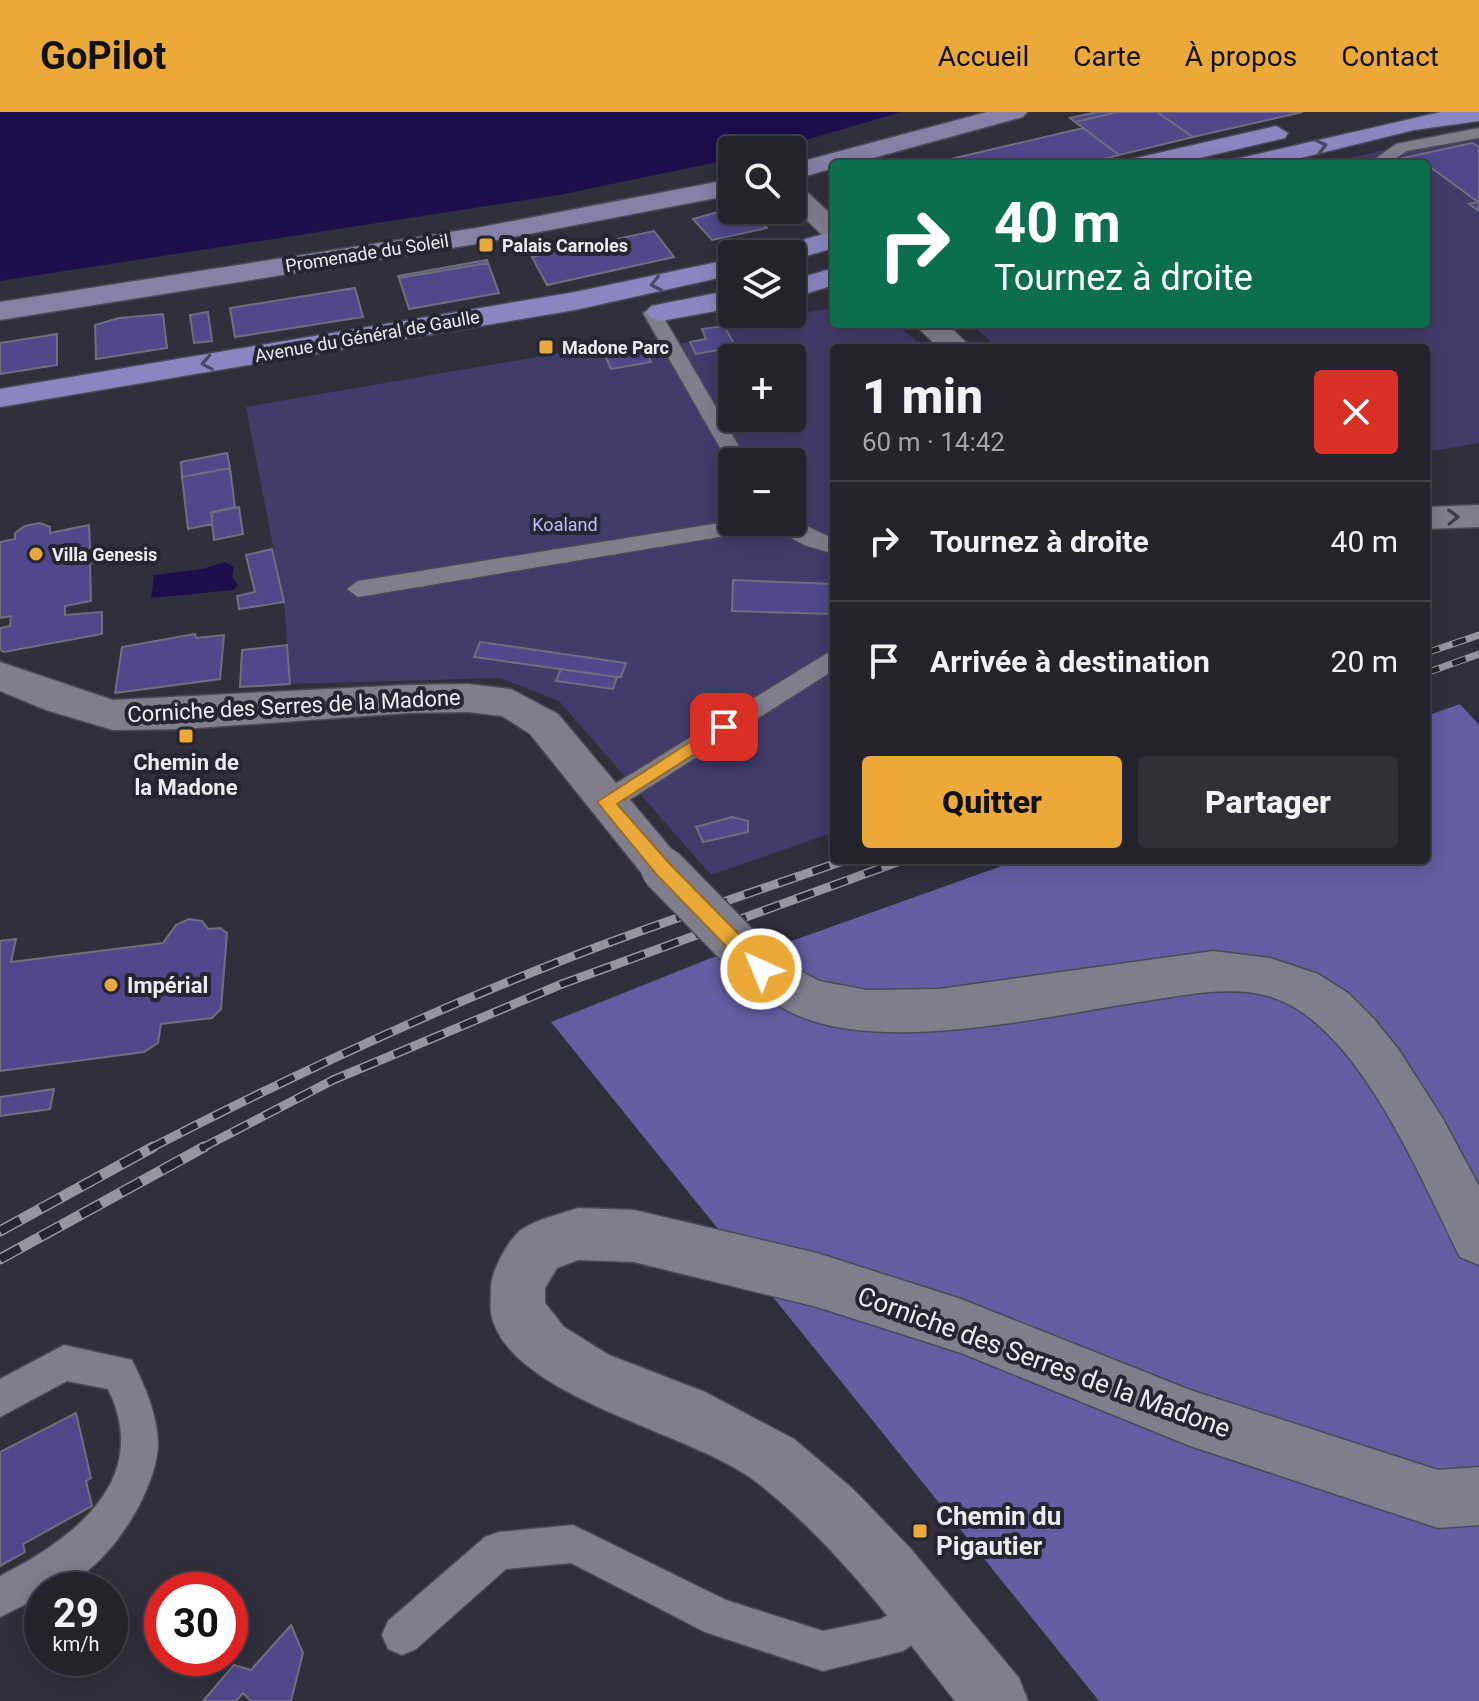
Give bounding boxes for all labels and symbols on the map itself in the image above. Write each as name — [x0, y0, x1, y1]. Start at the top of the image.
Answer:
one-way arrow — [1313, 138, 1327, 155]
street label: Promenade du Soleil — [284, 230, 450, 276]
place label: Palais Carnoles — [502, 235, 628, 256]
marker: Palais Carnoles — [477, 236, 495, 254]
one-way arrow — [650, 275, 663, 292]
street label: Avenue du Général de Gaulle — [253, 306, 481, 366]
place label: Madone Parc — [562, 337, 669, 358]
marker: Madone Parc — [537, 338, 555, 356]
one-way arrow — [200, 354, 214, 371]
one-way arrow — [1447, 508, 1459, 525]
park label: Koaland — [532, 514, 598, 535]
place label: Villa Genesis — [52, 544, 157, 565]
marker: Villa Genesis — [27, 545, 45, 563]
street label: Corniche des Serres de la Madone — [127, 685, 461, 727]
pin — [690, 693, 758, 761]
marker: Chemin de la Madone — [177, 727, 195, 745]
place label: Chemin de la Madone — [133, 750, 239, 800]
position arrow — [719, 927, 803, 1011]
place label: Impérial — [127, 973, 208, 998]
marker: Impérial — [102, 976, 120, 994]
street label: Corniche des Serres de la Madone — [854, 1280, 1234, 1444]
place label: Chemin du Pigautier — [936, 1501, 1061, 1561]
marker: Chemin du Pigautier — [911, 1522, 929, 1540]
speed limit sign: 30 — [144, 1572, 248, 1676]

